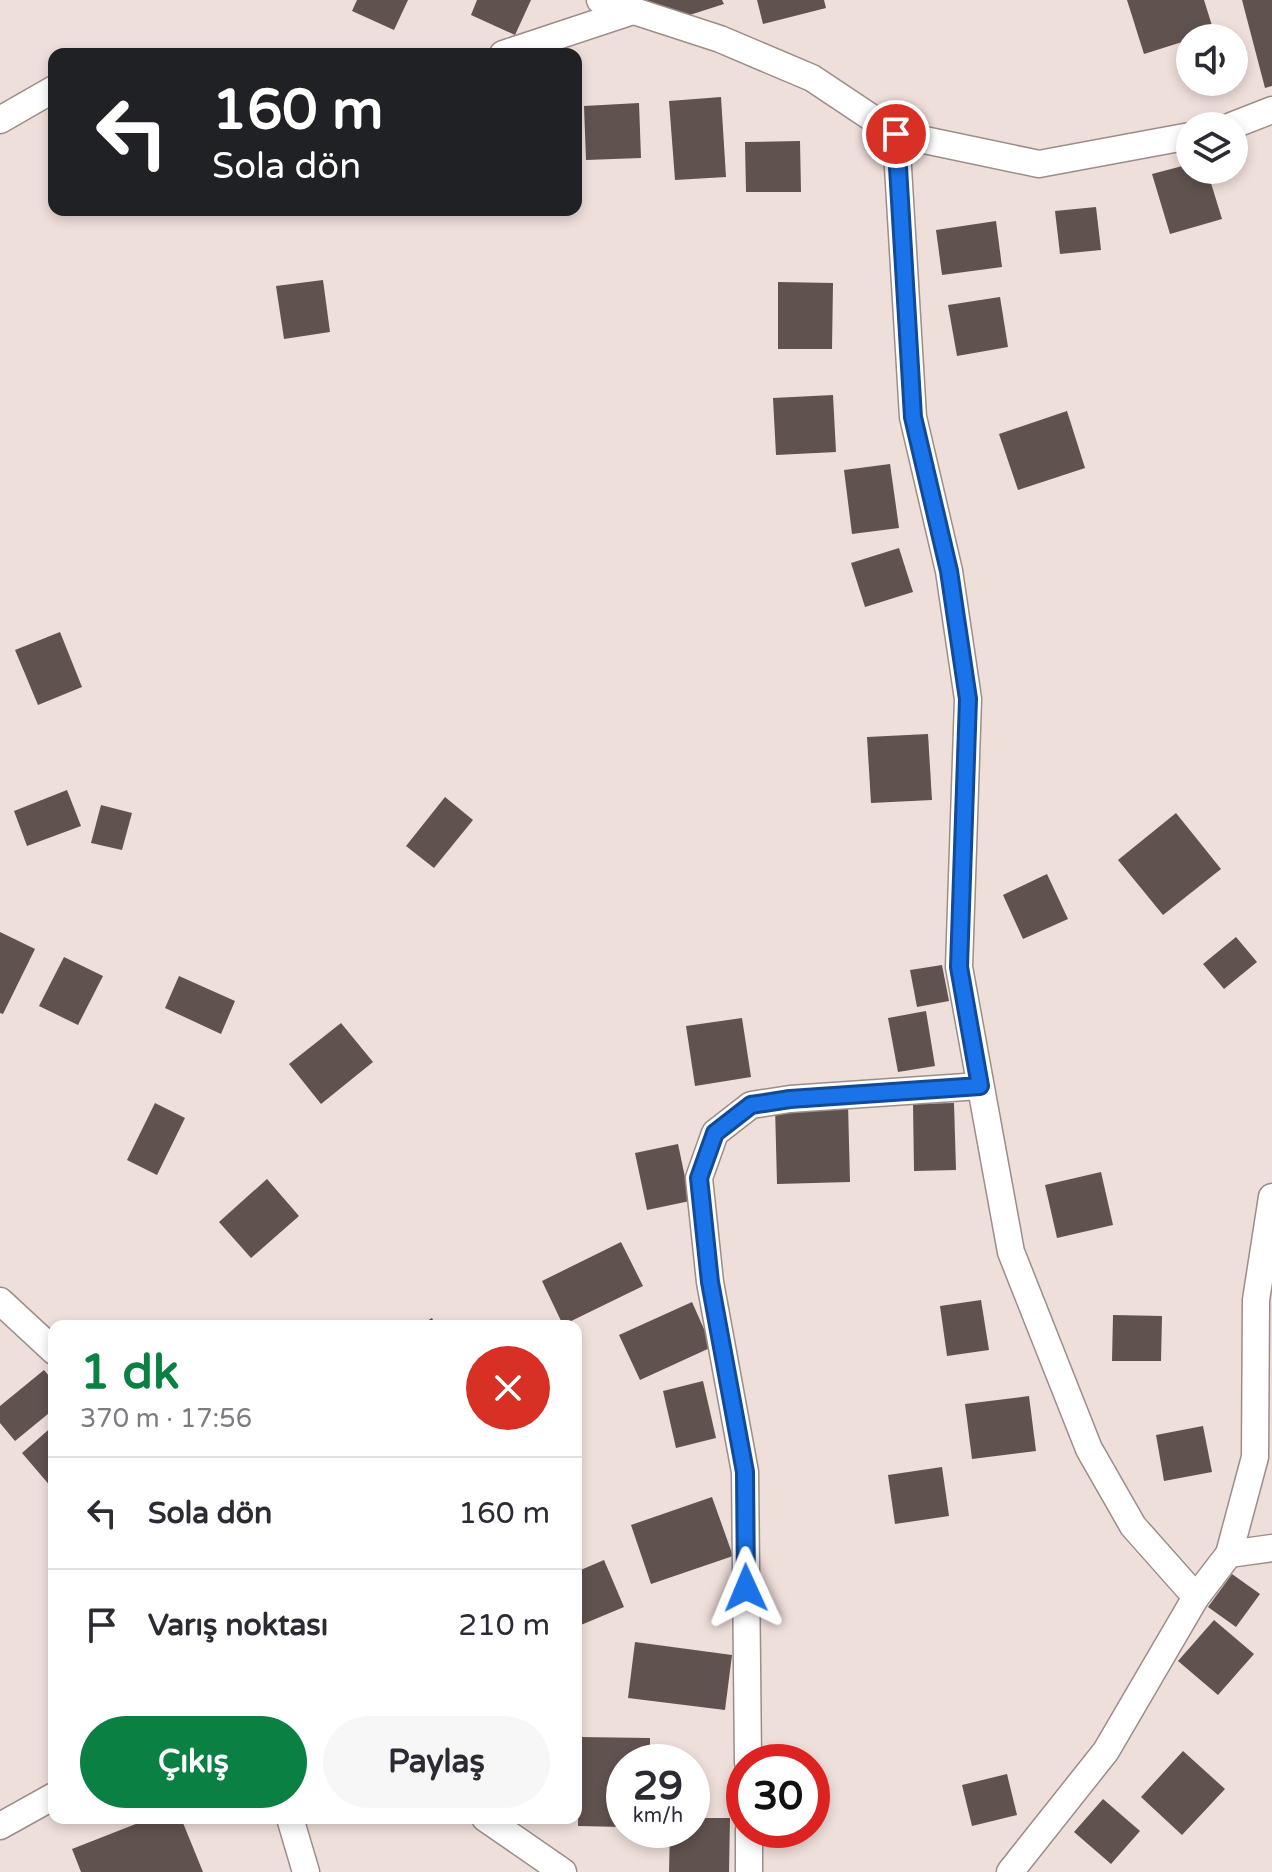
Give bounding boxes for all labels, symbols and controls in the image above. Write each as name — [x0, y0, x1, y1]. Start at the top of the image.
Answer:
map controls — [1176, 24, 1248, 184]
button: sound — [1176, 24, 1248, 96]
text: 160 m — [212, 77, 383, 144]
icon: left — [80, 80, 184, 184]
pin — [862, 100, 930, 168]
icon: arrive — [874, 112, 918, 156]
button: layers — [1176, 112, 1248, 184]
text: Sola dön — [212, 145, 361, 188]
text: 1 dk — [80, 1344, 179, 1402]
button: close — [466, 1346, 550, 1430]
text: 370 m · 17:56 — [80, 1403, 252, 1434]
icon: left — [80, 1491, 124, 1535]
text: Sola dön — [148, 1495, 272, 1532]
text: 160 m — [458, 1495, 550, 1532]
position arrow — [704, 1546, 788, 1630]
icon: arrive — [80, 1603, 124, 1647]
text: Varış noktası — [148, 1607, 328, 1644]
text: 210 m — [458, 1607, 550, 1644]
button: Çıkış — [80, 1716, 307, 1808]
button: Paylaş — [323, 1716, 550, 1808]
speed limit sign: 30 — [726, 1744, 830, 1848]
text: 29 — [633, 1762, 683, 1810]
text: km/h — [633, 1804, 683, 1828]

